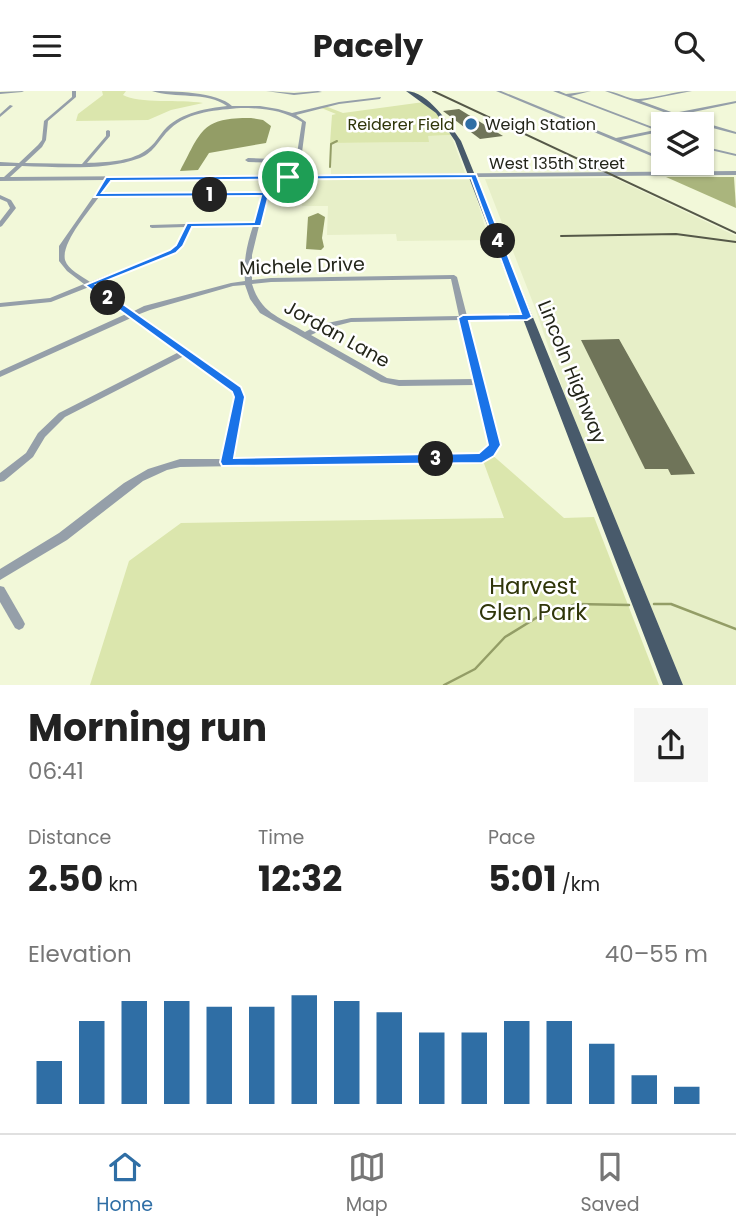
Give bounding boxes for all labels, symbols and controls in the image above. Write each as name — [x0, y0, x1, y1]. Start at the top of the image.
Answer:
text: Pacely — [313, 23, 423, 68]
icon: menu — [28, 27, 66, 65]
icon: search — [670, 27, 708, 65]
map controls — [651, 112, 714, 175]
button: layers — [651, 112, 714, 175]
park label: Reiderer Field — [347, 113, 455, 136]
place label: Weigh Station — [485, 113, 596, 136]
marker: Weigh Station — [463, 116, 479, 132]
pin — [258, 147, 318, 207]
street label: West 135th Street — [489, 152, 625, 175]
icon: arrive — [269, 158, 307, 196]
pin: 1 — [192, 177, 228, 213]
text: 1 — [206, 181, 213, 208]
pin: 4 — [480, 223, 516, 259]
text: 4 — [491, 227, 504, 254]
street label: Michele Drive — [239, 250, 365, 282]
pin: 2 — [90, 281, 126, 315]
text: 2 — [102, 284, 113, 311]
street label: Jordan Lane — [279, 294, 395, 374]
street label: Lincoln Highway — [531, 296, 613, 448]
pin: 3 — [418, 441, 453, 477]
text: 3 — [430, 445, 441, 472]
park label: Harvest Glen Park — [479, 570, 587, 628]
text: Morning run — [28, 701, 267, 754]
button: share — [634, 708, 708, 782]
text: 06:41 — [28, 755, 84, 787]
text: Distance — [28, 824, 111, 851]
text: Time — [258, 824, 304, 851]
text: Pace — [488, 824, 535, 851]
text: 2.50 — [28, 854, 103, 903]
text: 12:32 — [258, 854, 342, 903]
text: 5:01 — [488, 854, 557, 903]
text: km — [103, 871, 138, 898]
text: /km — [557, 871, 600, 898]
text: Elevation — [28, 938, 132, 970]
text: 40–55 m — [605, 938, 708, 970]
tab: Home — [96, 1148, 153, 1219]
tab: Map — [346, 1148, 388, 1219]
tab: Saved — [580, 1148, 640, 1219]

